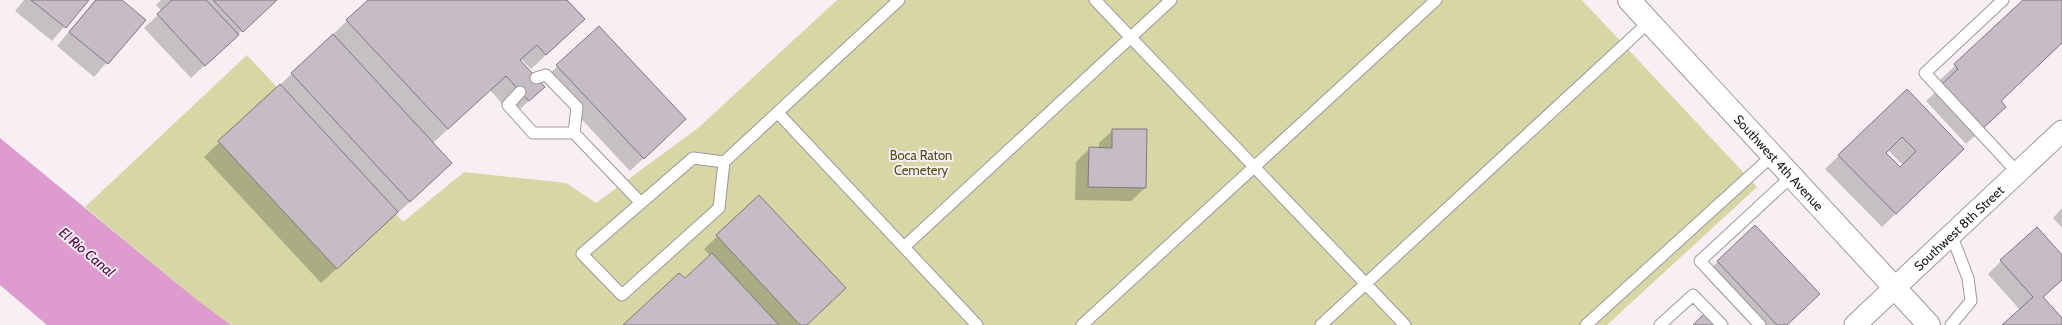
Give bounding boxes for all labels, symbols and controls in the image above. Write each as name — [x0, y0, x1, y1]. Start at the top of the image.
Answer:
street label: Southwest 4th Avenue — [1731, 111, 1827, 214]
park label: Boca Raton Cemetery — [890, 147, 952, 178]
street label: Southwest 8th Street — [1910, 182, 2007, 274]
water label: El Rio Canal — [55, 223, 119, 281]

